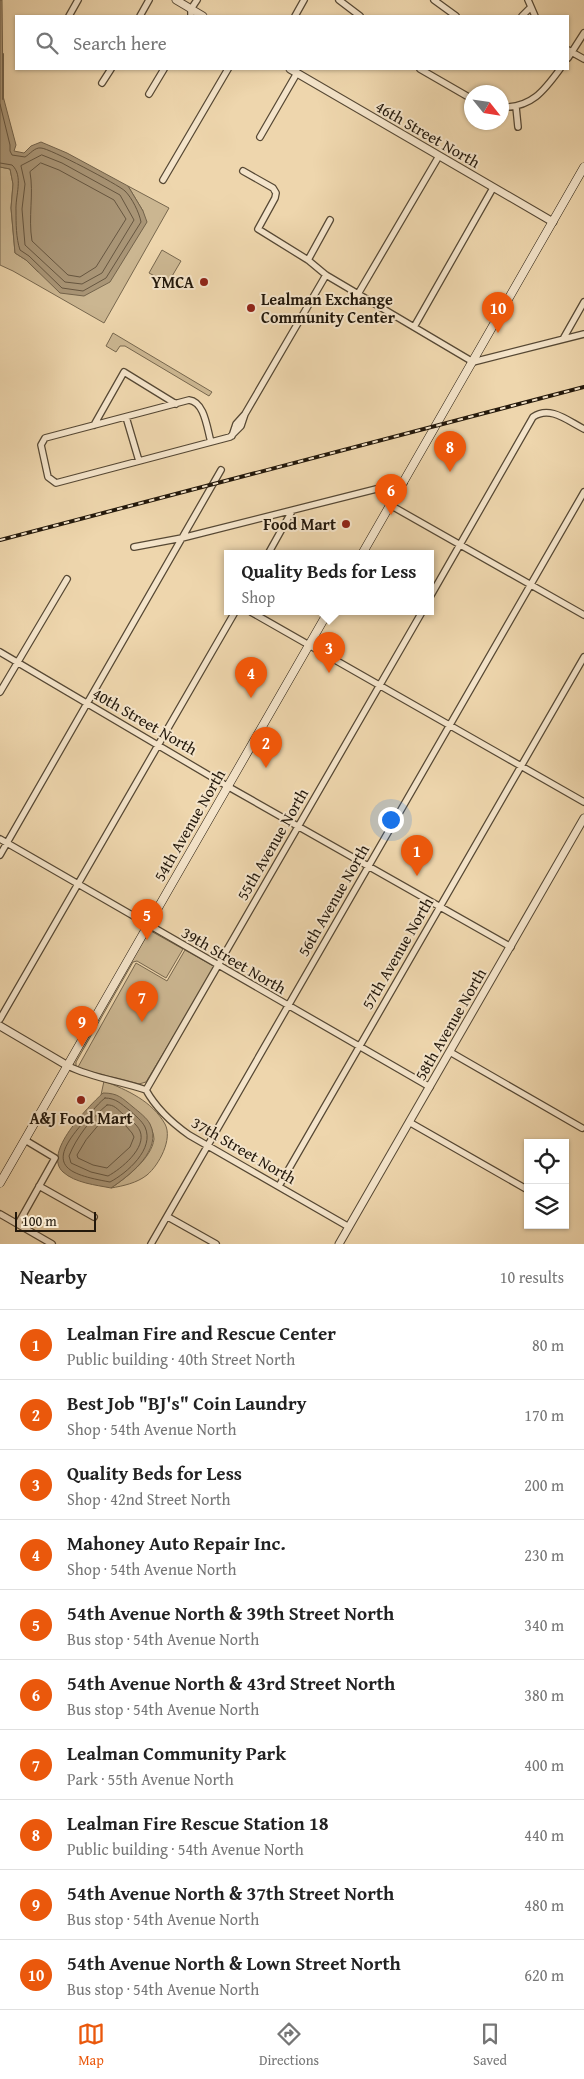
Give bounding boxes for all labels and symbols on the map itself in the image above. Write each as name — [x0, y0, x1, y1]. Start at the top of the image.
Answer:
north arrow — [464, 85, 509, 130]
street label: 46th Street North — [371, 94, 485, 174]
place label: YMCA — [152, 270, 195, 294]
marker: YMCA — [198, 276, 210, 288]
place label: Lealman Exchange Community Center — [261, 287, 396, 329]
pin: 10 — [482, 292, 514, 333]
marker: Lealman Exchange Community Center — [245, 302, 257, 314]
pin: 8 — [434, 431, 466, 472]
pin: 6 — [375, 474, 407, 515]
place label: Food Mart — [263, 512, 336, 536]
marker: Food Mart — [340, 518, 352, 530]
pin: 3 — [313, 632, 345, 673]
pin: 4 — [235, 657, 267, 698]
street label: 40th Street North — [88, 681, 202, 761]
pin: 2 — [250, 727, 282, 768]
street label: 54th Avenue North — [147, 764, 231, 886]
street label: 55th Avenue North — [230, 783, 314, 905]
your location — [378, 807, 404, 833]
pin: 1 — [401, 835, 433, 876]
street label: 56th Avenue North — [291, 839, 375, 961]
street label: 57th Avenue North — [355, 892, 439, 1014]
pin: 5 — [131, 899, 163, 940]
street label: 39th Street North — [177, 920, 291, 1000]
street label: 58th Avenue North — [408, 963, 492, 1085]
pin: 7 — [126, 981, 158, 1022]
pin: 9 — [66, 1006, 98, 1047]
marker: A&J Food Mart — [75, 1094, 87, 1106]
place label: A&J Food Mart — [29, 1106, 133, 1130]
street label: 37th Street North — [187, 1110, 301, 1190]
scale bar — [15, 1209, 96, 1232]

